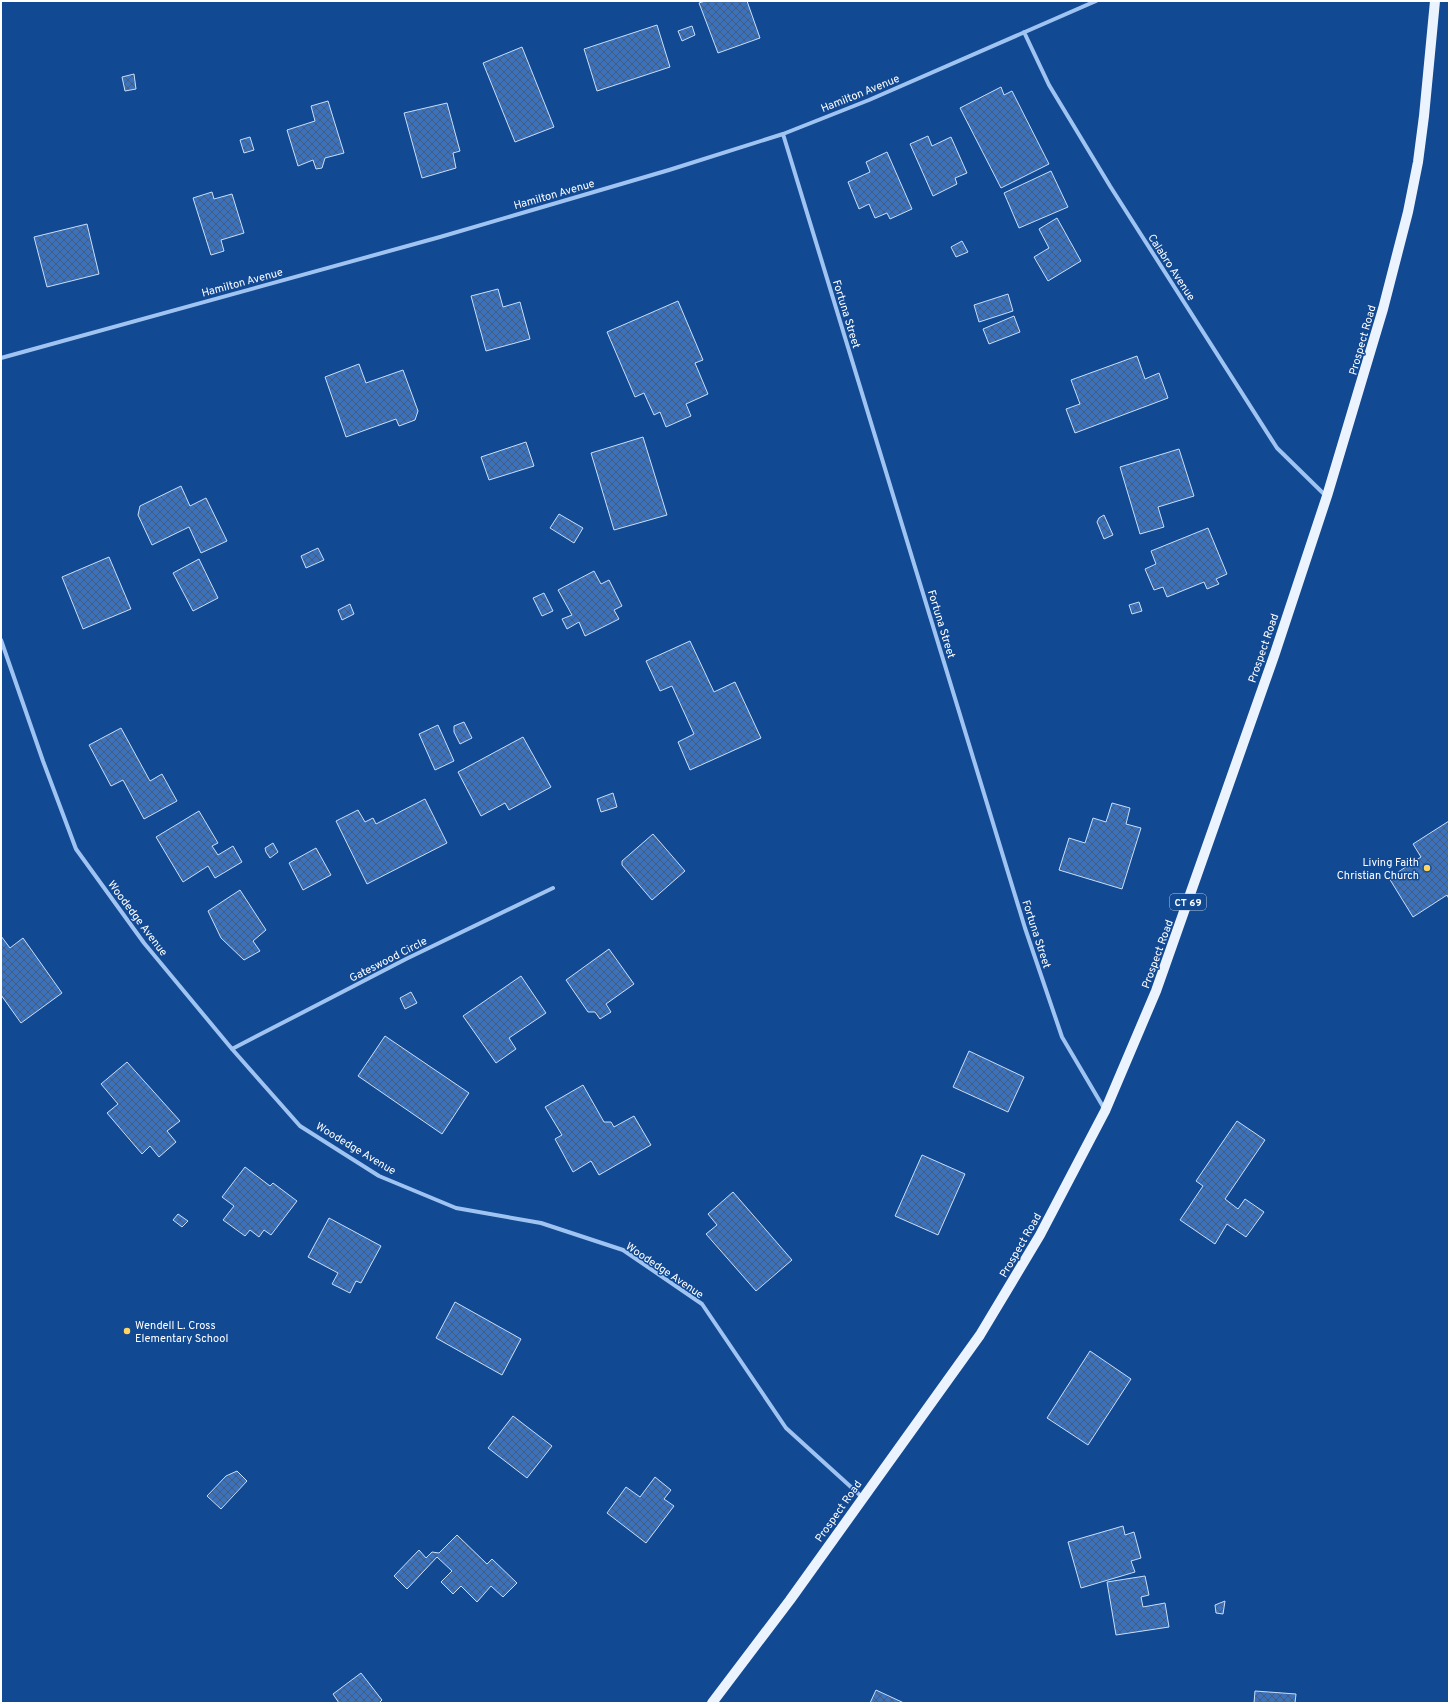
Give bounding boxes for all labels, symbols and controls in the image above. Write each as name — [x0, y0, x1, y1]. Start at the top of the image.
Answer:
street label: Hamilton Avenue — [819, 72, 902, 116]
street label: Hamilton Avenue — [512, 177, 596, 213]
street label: Calabro Avenue — [1144, 232, 1198, 304]
street label: Hamilton Avenue — [200, 265, 284, 301]
street label: Fortuna Street — [829, 278, 863, 350]
street label: Prospect Road — [1346, 304, 1380, 377]
street label: Fortuna Street — [924, 588, 958, 660]
street label: Prospect Road — [1246, 612, 1282, 685]
place label: Living Faith Christian Church — [1337, 856, 1419, 883]
marker: Living Faith Christian Church — [1422, 863, 1432, 873]
street label: Woodedge Avenue — [104, 878, 170, 959]
road number: CT 69 — [1170, 894, 1206, 910]
street label: Fortuna Street — [1018, 898, 1054, 970]
street label: Prospect Road — [1139, 918, 1177, 991]
street label: Gateswood Circle — [347, 934, 430, 986]
street label: Woodedge Avenue — [313, 1119, 398, 1178]
street label: Prospect Road — [997, 1211, 1045, 1280]
street label: Woodedge Avenue — [623, 1240, 706, 1302]
place label: Wendell L. Cross Elementary School — [135, 1319, 228, 1346]
marker: Wendell L. Cross Elementary School — [122, 1326, 132, 1336]
street label: Prospect Road — [812, 1478, 865, 1545]

